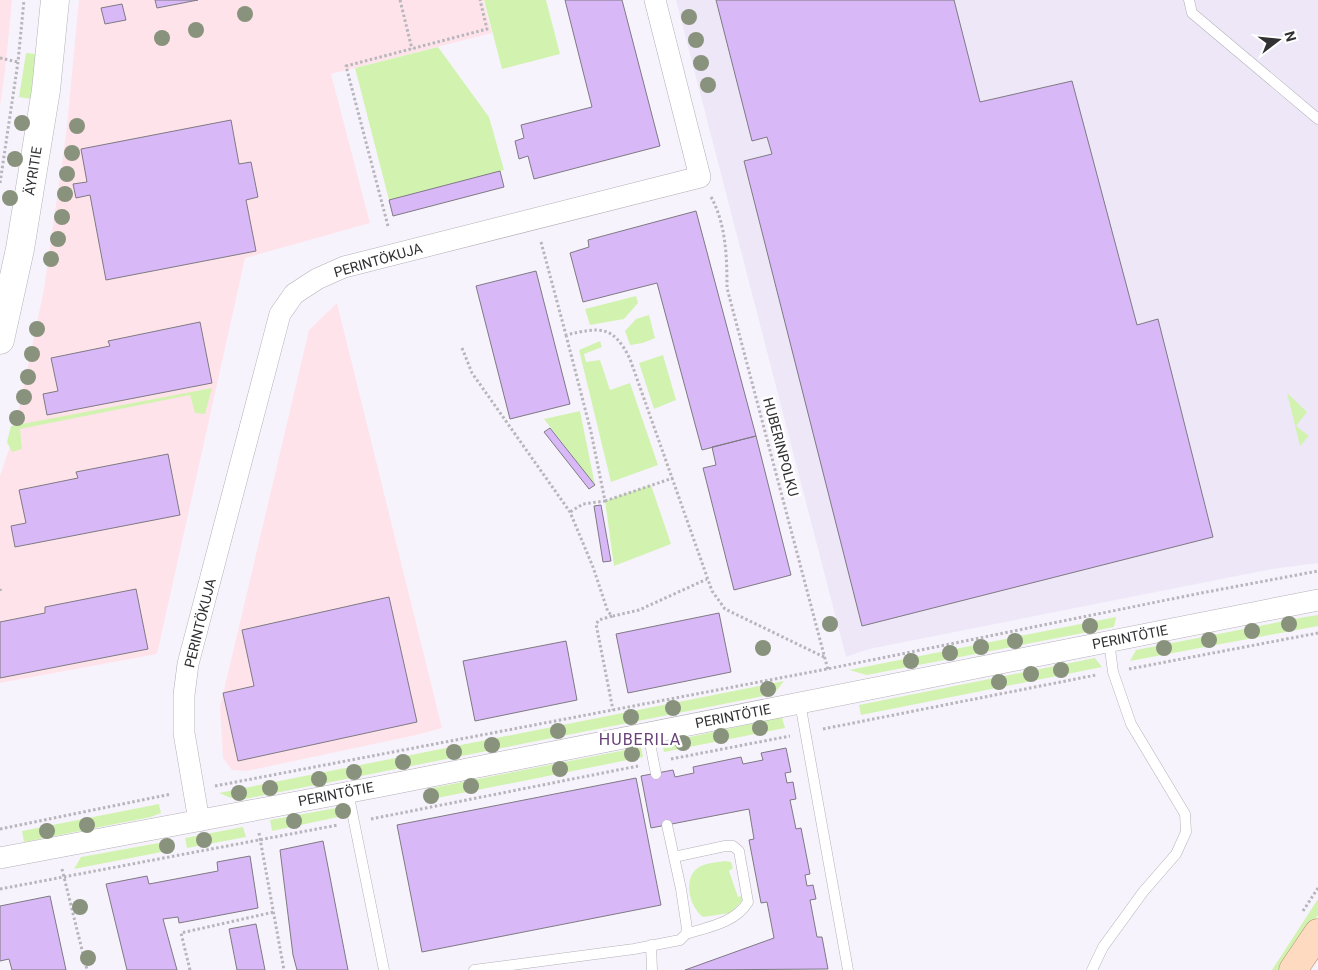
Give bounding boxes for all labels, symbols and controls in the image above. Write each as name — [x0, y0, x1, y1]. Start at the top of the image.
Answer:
north arrow — [1253, 15, 1303, 65]
text: N — [1281, 29, 1300, 43]
street label: ÄYRITIE — [21, 145, 45, 197]
street label: PERINTÖKUJA — [332, 240, 424, 280]
street label: HUBERINPOLKU — [760, 396, 802, 498]
street label: PERINTÖKUJA — [181, 577, 219, 669]
street label: PERINTÖTIE — [1091, 622, 1169, 652]
street label: PERINTÖTIE — [694, 701, 772, 731]
district label: HUBERILA — [599, 730, 681, 749]
street label: PERINTÖTIE — [297, 779, 375, 809]

